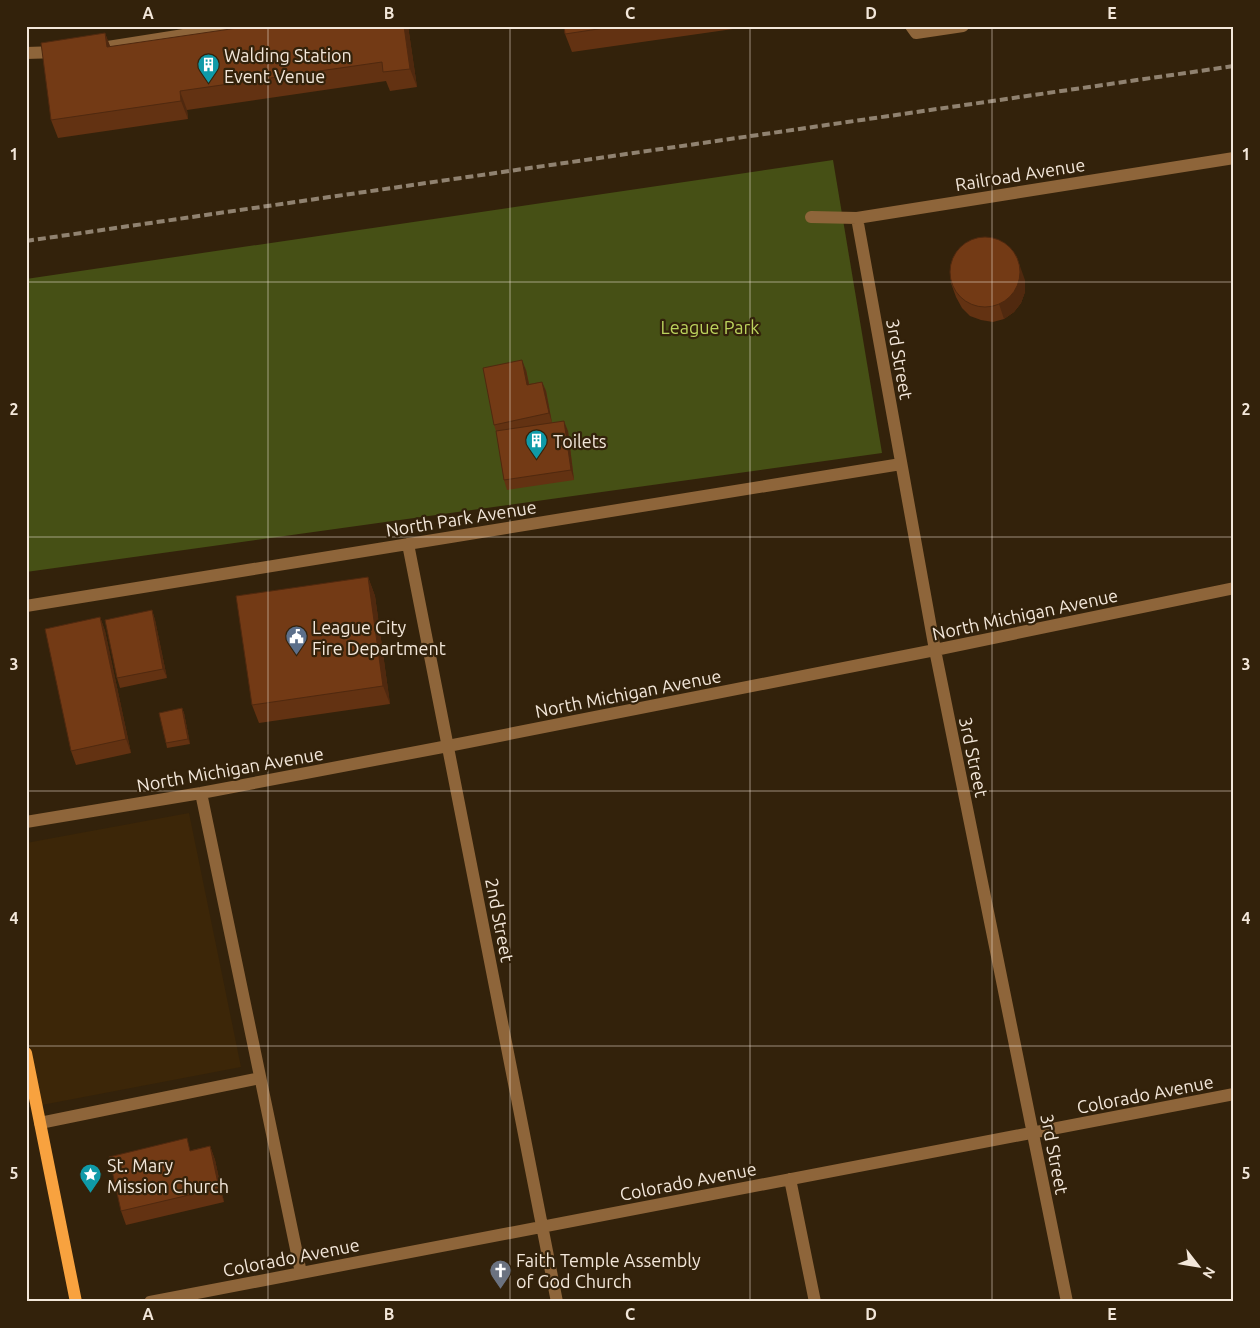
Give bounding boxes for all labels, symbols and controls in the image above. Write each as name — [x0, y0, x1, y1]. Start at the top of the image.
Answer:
text: A — [142, 4, 154, 22]
text: B — [384, 4, 394, 22]
text: C — [625, 4, 635, 22]
text: D — [865, 4, 877, 22]
text: E — [1107, 4, 1117, 22]
place label: Walding Station Event Venue — [224, 45, 352, 86]
building icon: Walding Station Event Venue — [196, 53, 220, 84]
text: 1 — [9, 145, 19, 163]
text: 1 — [1241, 145, 1251, 163]
street label: Railroad Avenue — [954, 154, 1086, 194]
park label: League Park — [661, 317, 759, 337]
street label: 3rd Street — [883, 317, 917, 401]
text: 2 — [9, 400, 19, 418]
text: 2 — [1241, 400, 1251, 418]
building icon: Toilets — [525, 429, 549, 460]
place label: Toilets — [553, 431, 607, 451]
street label: North Park Avenue — [384, 496, 538, 540]
street label: North Michigan Avenue — [930, 585, 1120, 643]
place label: League City Fire Department — [312, 617, 446, 658]
public building icon: League City Fire Department — [284, 625, 308, 656]
text: 3 — [9, 655, 19, 673]
text: 3 — [1241, 655, 1251, 673]
street label: North Michigan Avenue — [533, 665, 723, 721]
street label: 3rd Street — [956, 715, 992, 799]
street label: North Michigan Avenue — [135, 743, 325, 795]
street label: 2nd Street — [482, 876, 518, 964]
text: 4 — [9, 909, 19, 927]
text: 4 — [1241, 909, 1251, 927]
street label: Colorado Avenue — [1075, 1071, 1215, 1117]
street label: 3rd Street — [1037, 1112, 1073, 1196]
place label: St. Mary Mission Church — [107, 1155, 229, 1196]
street label: Colorado Avenue — [618, 1158, 758, 1204]
place icon: St. Mary Mission Church — [79, 1163, 103, 1194]
text: 5 — [9, 1164, 19, 1182]
text: 5 — [1241, 1164, 1251, 1182]
street label: Colorado Avenue — [221, 1234, 361, 1280]
north arrow — [1172, 1240, 1222, 1290]
place label: Faith Temple Assembly of God Church — [516, 1250, 701, 1291]
church icon: Faith Temple Assembly of God Church — [488, 1258, 512, 1289]
text: N — [1200, 1264, 1219, 1281]
text: A — [142, 1305, 154, 1323]
text: B — [384, 1305, 394, 1323]
text: C — [625, 1305, 635, 1323]
text: D — [865, 1305, 877, 1323]
text: E — [1107, 1305, 1117, 1323]

